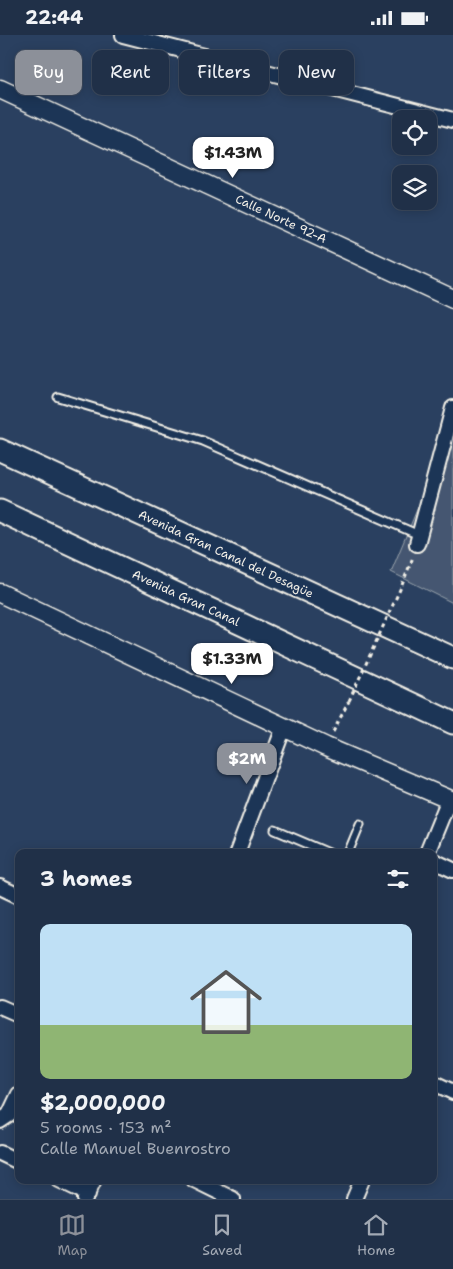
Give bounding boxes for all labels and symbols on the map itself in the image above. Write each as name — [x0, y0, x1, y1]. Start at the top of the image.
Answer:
pin: $1.43M — [192, 137, 274, 179]
street label: Calle Norte 92-A — [233, 191, 329, 247]
street label: Avenida Gran Canal del Desagüe — [136, 507, 316, 601]
street label: Avenida Gran Canal — [130, 567, 242, 629]
pin: $1.33M — [191, 643, 273, 685]
pin: $2M — [223, 743, 271, 785]

